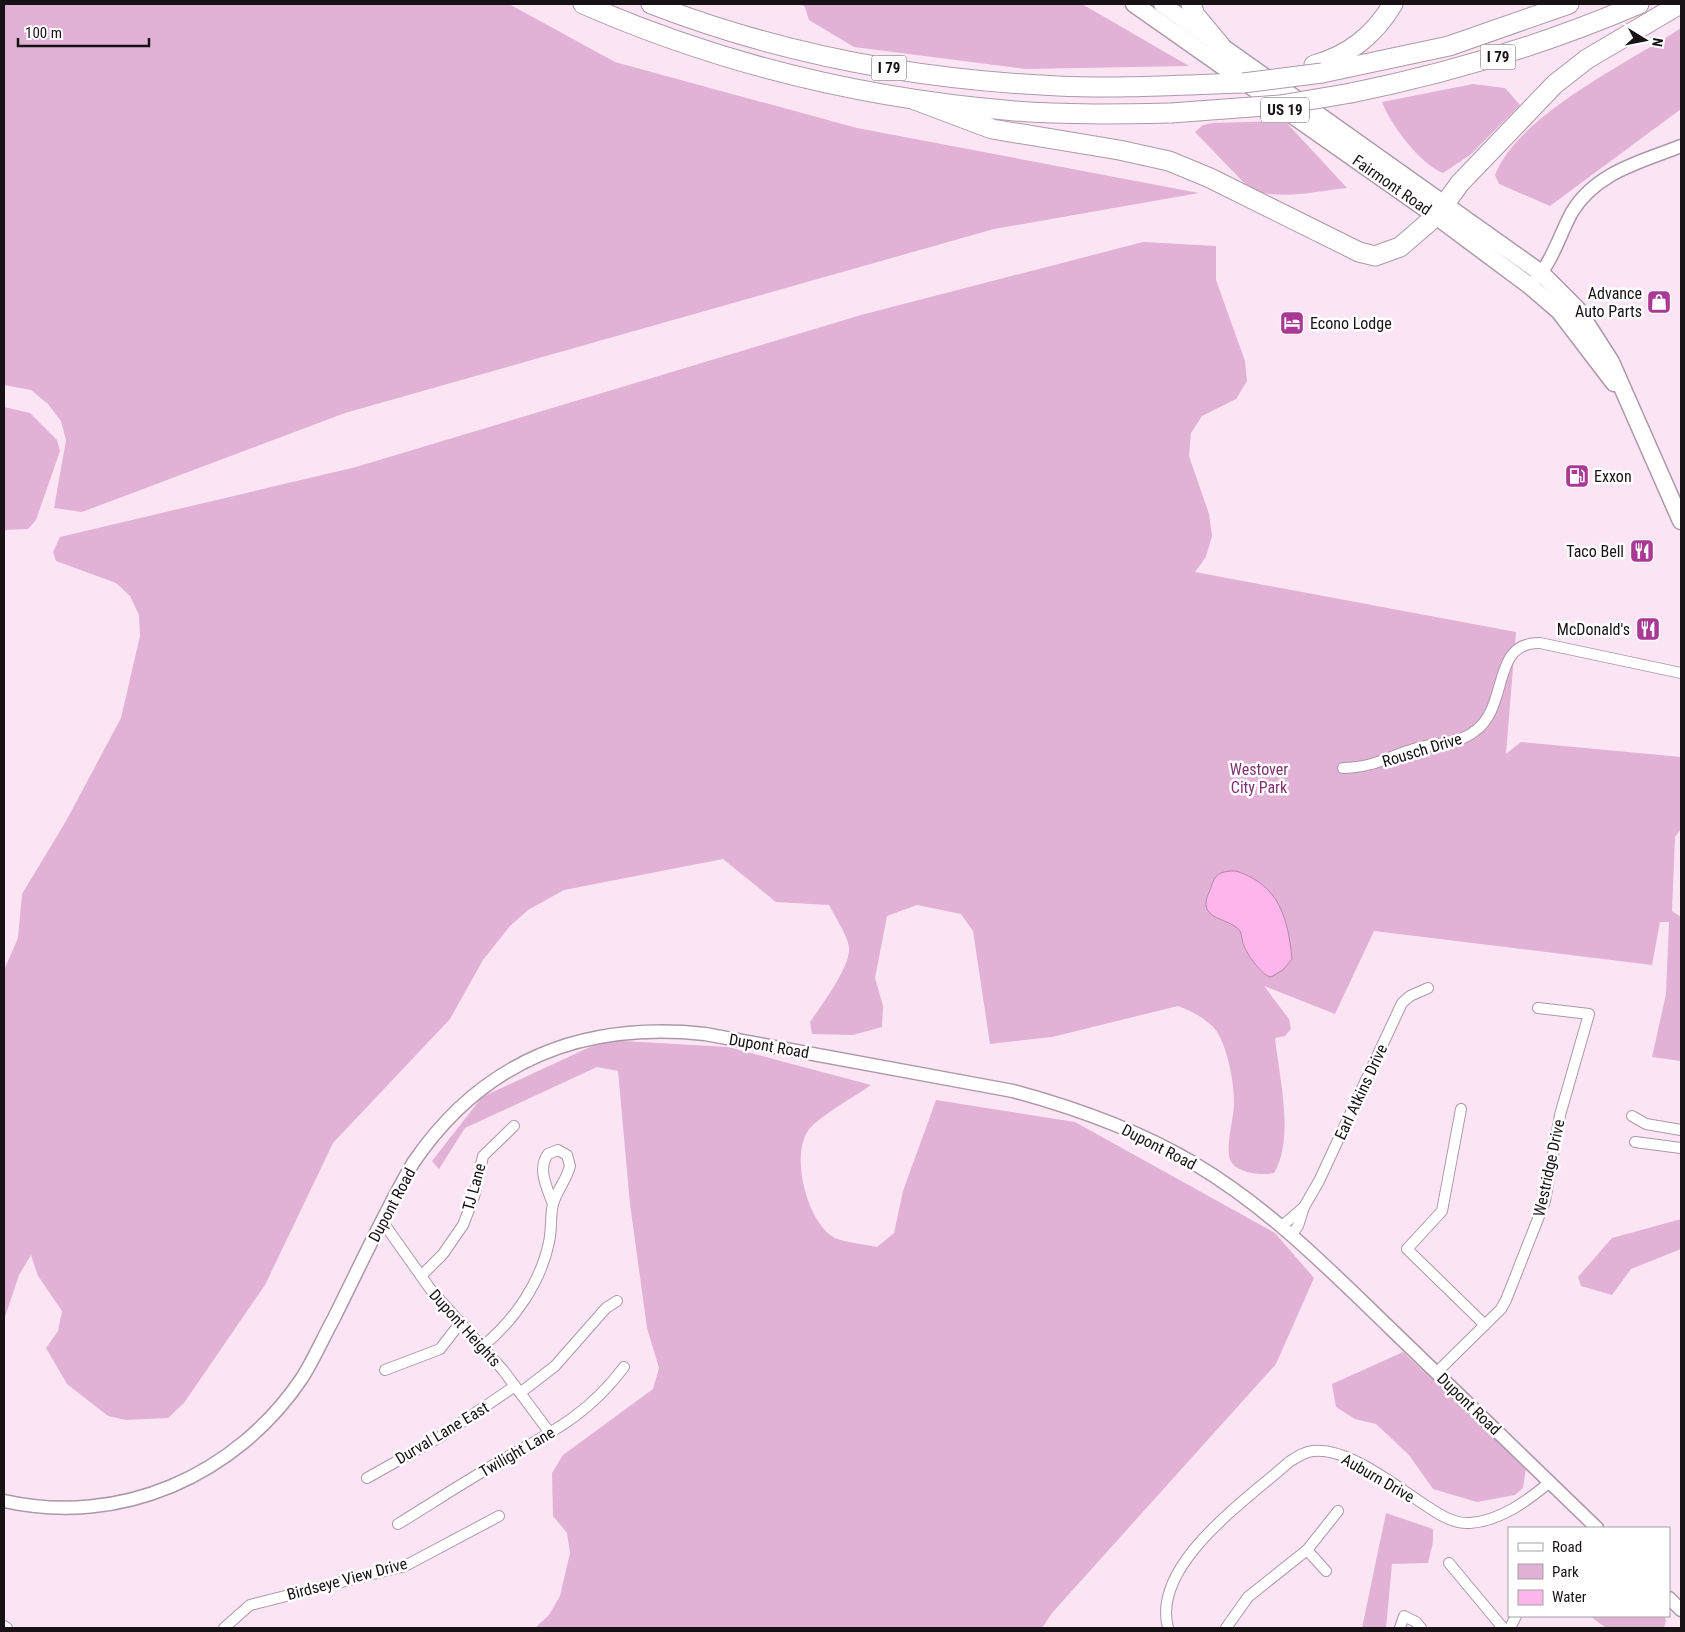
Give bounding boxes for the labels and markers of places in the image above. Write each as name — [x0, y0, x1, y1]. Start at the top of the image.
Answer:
place label: Advance Auto Parts — [1575, 284, 1642, 321]
shop icon: Advance Auto Parts — [1646, 289, 1672, 315]
hotel icon: Econo Lodge — [1279, 310, 1305, 336]
place label: Econo Lodge — [1310, 314, 1392, 333]
fuel station icon: Exxon — [1564, 463, 1590, 489]
place label: Exxon — [1594, 467, 1632, 486]
restaurant icon: Taco Bell — [1629, 538, 1655, 564]
place label: Taco Bell — [1566, 542, 1624, 561]
restaurant icon: McDonald's — [1635, 616, 1661, 642]
place label: McDonald's — [1557, 620, 1630, 639]

